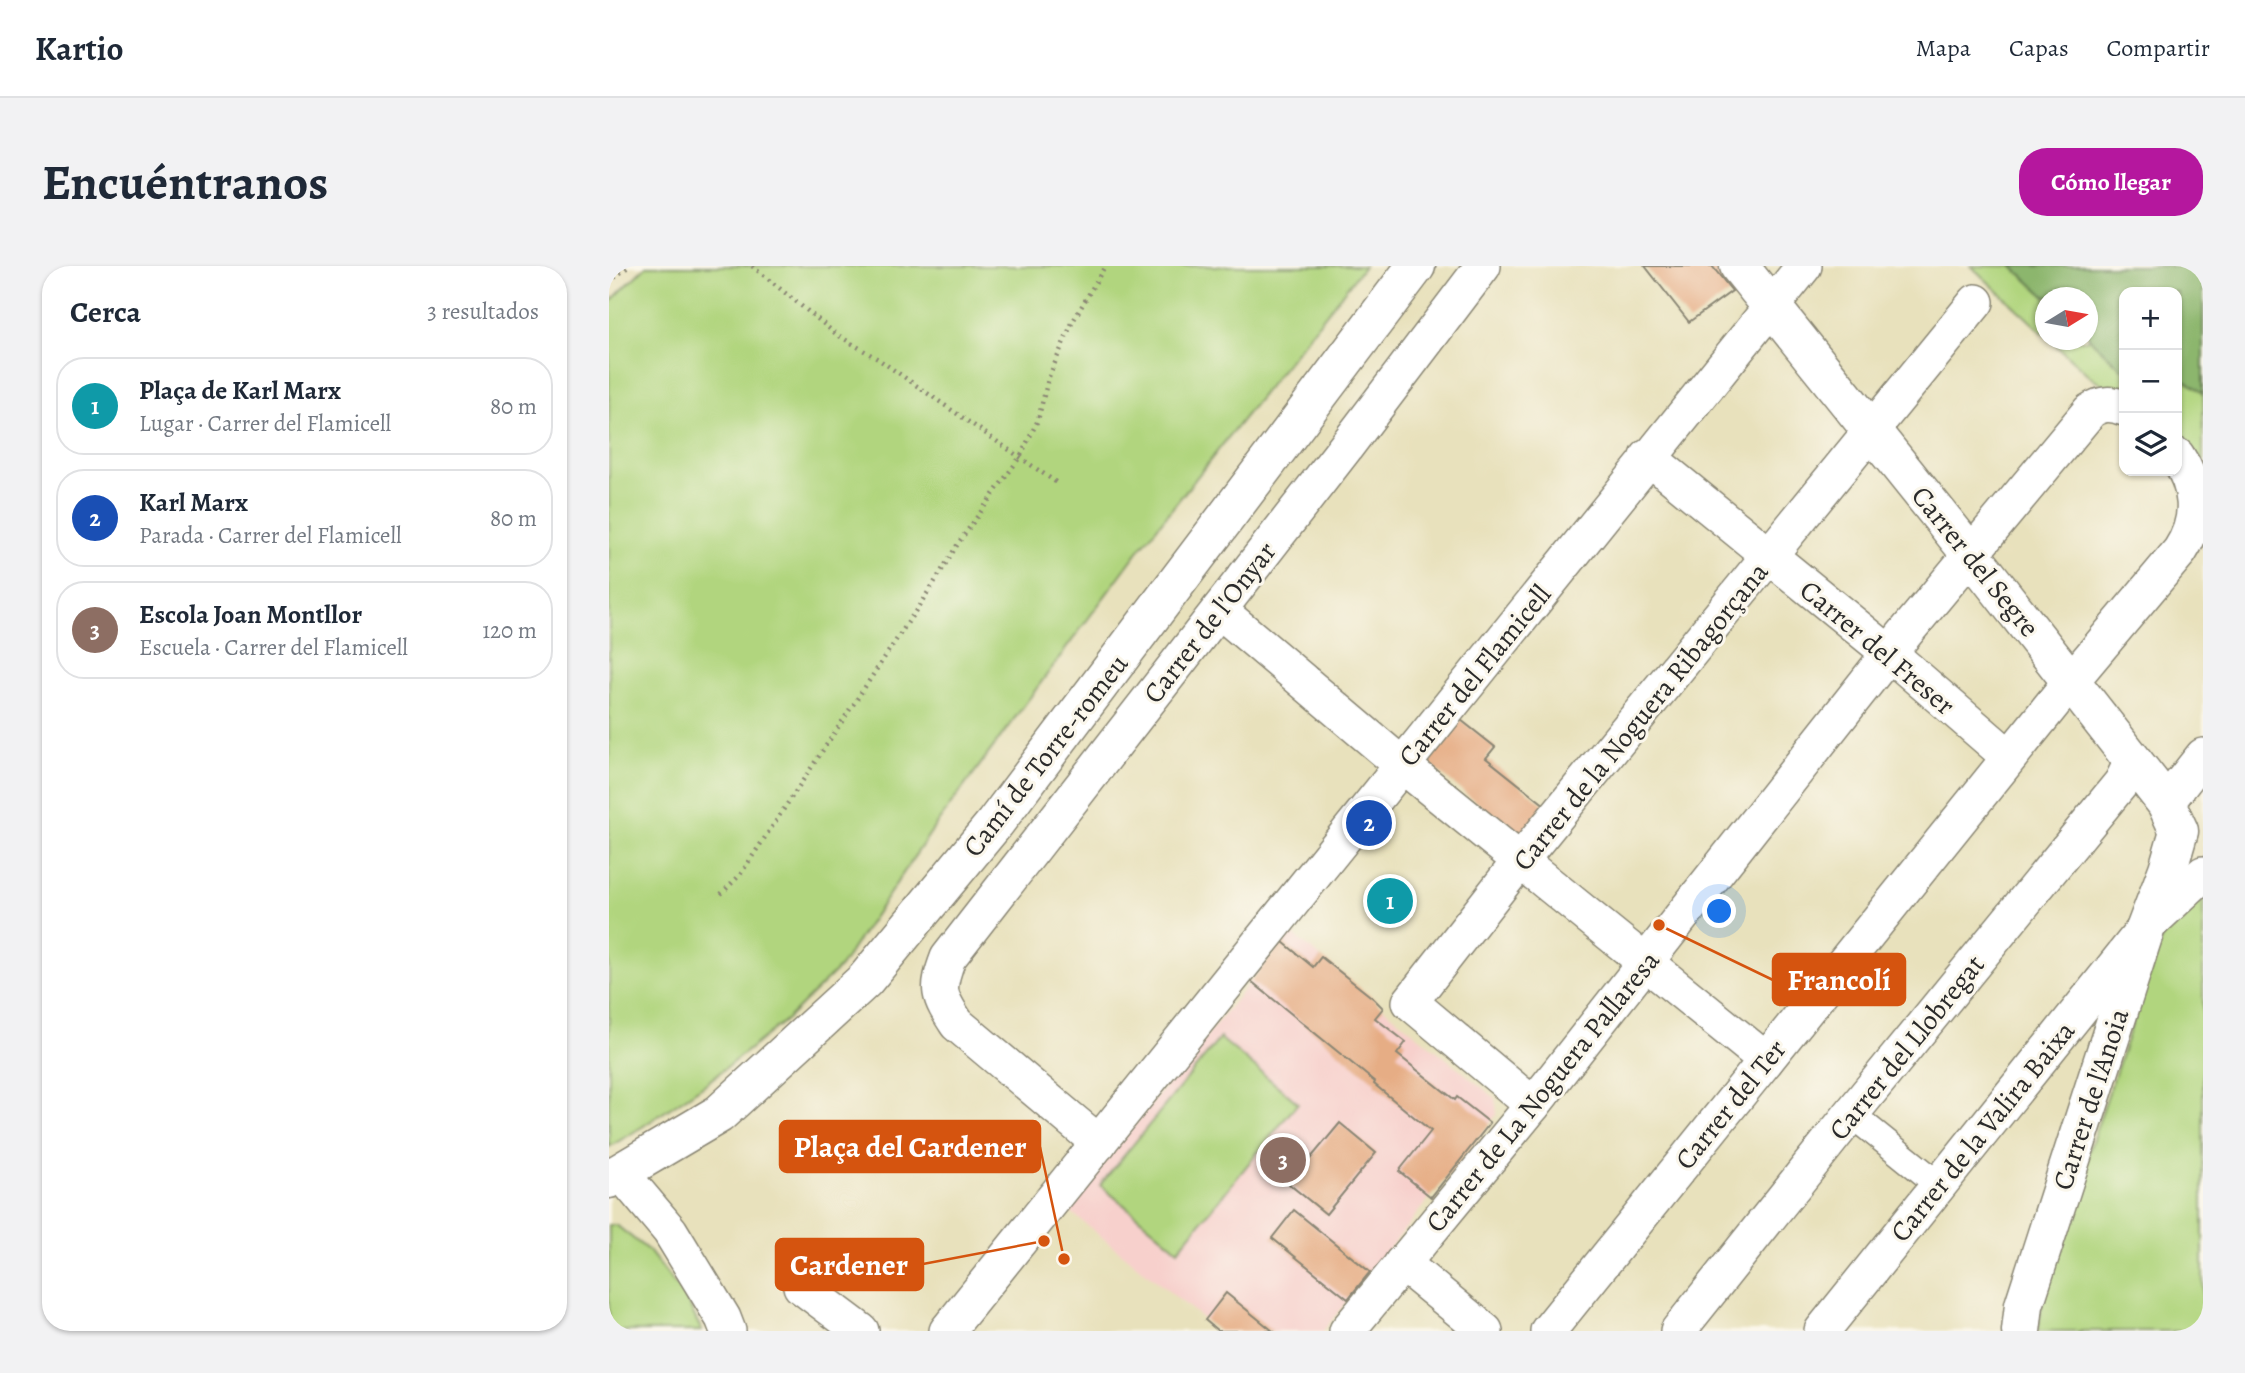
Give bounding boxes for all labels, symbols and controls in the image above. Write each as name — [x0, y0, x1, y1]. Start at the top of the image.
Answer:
text: Kartio — [35, 26, 123, 71]
text: Mapa — [1916, 32, 1971, 64]
text: Capas — [2009, 32, 2069, 64]
text: Compartir — [2107, 32, 2210, 64]
button: Cómo llegar — [2019, 148, 2203, 216]
text: Encuéntranos — [42, 149, 328, 216]
north arrow — [2035, 287, 2098, 350]
map controls — [2119, 287, 2182, 476]
button: + — [2119, 287, 2182, 350]
text: Cerca — [70, 292, 141, 332]
text: 3 resultados — [427, 296, 539, 327]
button: − — [2119, 350, 2182, 413]
text: Plaça de Karl Marx — [139, 373, 341, 408]
text: 1 — [91, 391, 99, 422]
text: 80 m — [490, 391, 537, 422]
text: Lugar · Carrer del Flamicell — [139, 408, 391, 439]
button: layers — [2119, 413, 2182, 476]
street label: Carrer del Segre — [1903, 478, 2048, 645]
text: Karl Marx — [139, 485, 248, 520]
text: 2 — [89, 503, 101, 534]
text: 80 m — [490, 503, 537, 534]
text: Parada · Carrer del Flamicell — [139, 520, 402, 551]
street label: Carrer de l'Onyar — [1135, 534, 1285, 711]
street label: Carrer de la Noguera Ribagorçana — [1504, 554, 1777, 879]
street label: Carrer del Freser — [1792, 572, 1963, 724]
street label: Carrer del Flamicell — [1390, 577, 1560, 774]
text: Escola Joan Montllor — [139, 597, 362, 632]
text: 3 — [90, 615, 100, 646]
text: 120 m — [482, 615, 537, 646]
text: Escuela · Carrer del Flamicell — [139, 632, 408, 663]
street label: Camí de Torre-romeu — [955, 646, 1138, 865]
pin: 2 — [1346, 797, 1392, 849]
pin: 1 — [1367, 875, 1413, 927]
your location — [1702, 894, 1736, 928]
street label: Carrer de La Noguera Pallaresa — [1417, 943, 1669, 1241]
street label: Carrer del Llobregat — [1820, 947, 1993, 1148]
callout: Francolí — [1773, 954, 1905, 1005]
text: Francolí — [1787, 960, 1891, 1000]
street label: Carrer de l'Anoia — [2044, 1004, 2138, 1195]
street label: Carrer de la Valira Baixa — [1882, 1013, 2084, 1250]
street label: Carrer del Ter — [1666, 1031, 1795, 1178]
callout: Plaça del Cardener — [780, 1121, 1040, 1172]
text: Plaça del Cardener — [794, 1127, 1026, 1167]
pin: 3 — [1260, 1134, 1306, 1186]
callout: Cardener — [776, 1239, 923, 1290]
text: Cardener — [790, 1245, 908, 1285]

